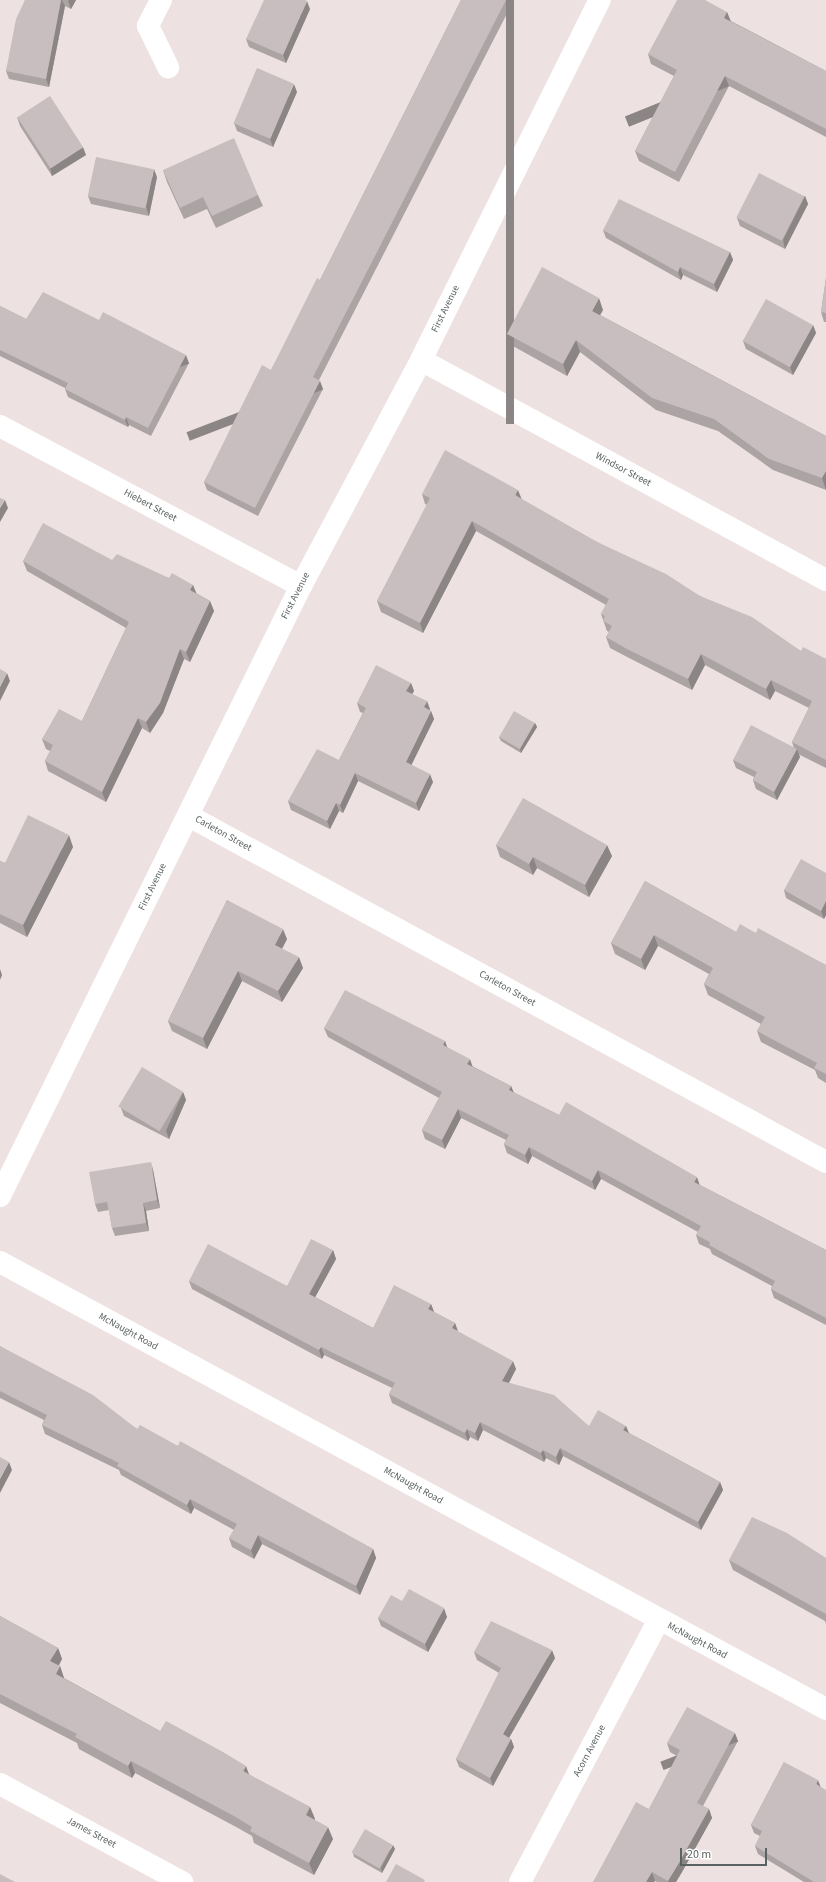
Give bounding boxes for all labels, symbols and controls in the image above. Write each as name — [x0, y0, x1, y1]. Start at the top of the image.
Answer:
street label: First Avenue — [429, 283, 463, 335]
street label: Windsor Street — [593, 450, 653, 490]
street label: Hiebert Street — [121, 487, 179, 525]
street label: First Avenue — [279, 571, 313, 621]
street label: Carleton Street — [193, 814, 253, 854]
street label: First Avenue — [136, 861, 170, 913]
street label: Carleton Street — [477, 969, 537, 1009]
street label: McNaught Road — [96, 1311, 160, 1353]
street label: McNaught Road — [381, 1465, 445, 1507]
street label: McNaught Road — [665, 1620, 729, 1662]
street label: Acorn Avenue — [571, 1723, 609, 1779]
street label: James Street — [64, 1815, 118, 1851]
scale bar — [682, 1840, 769, 1866]
text: 20 m — [687, 1846, 711, 1863]

